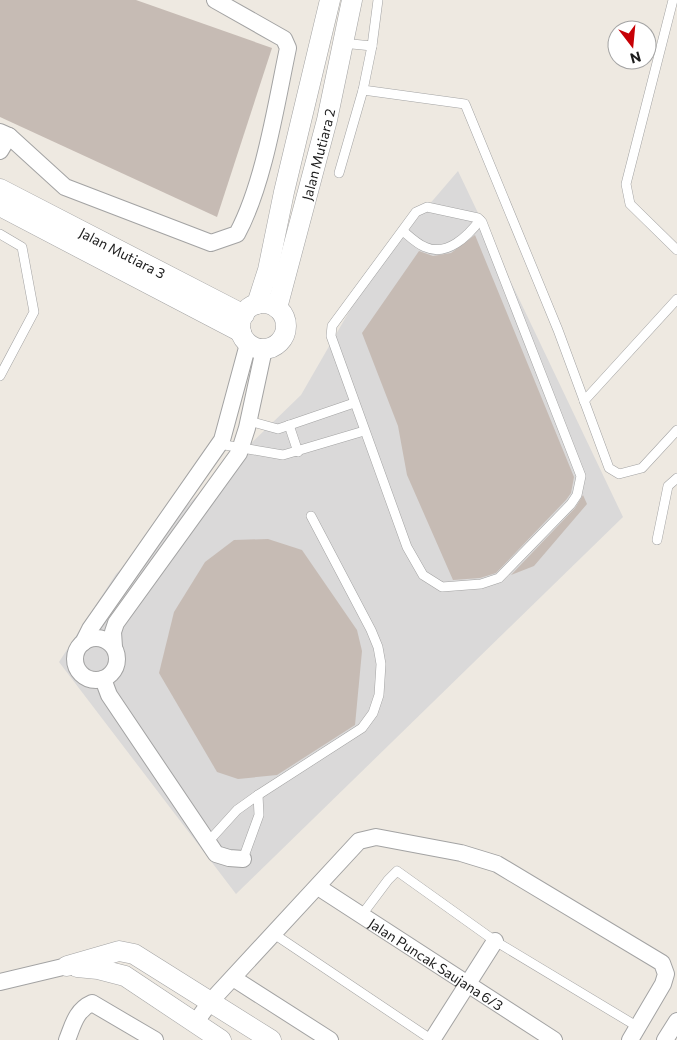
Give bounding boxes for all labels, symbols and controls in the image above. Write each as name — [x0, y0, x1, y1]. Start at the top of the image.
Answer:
north arrow — [607, 20, 657, 70]
text: N — [628, 48, 643, 68]
street label: Jalan Mutiara 2 — [298, 107, 338, 202]
street label: Jalan Mutiara 3 — [77, 223, 168, 282]
street label: Jalan Puncak Saujana 6/3 — [366, 914, 507, 1014]

